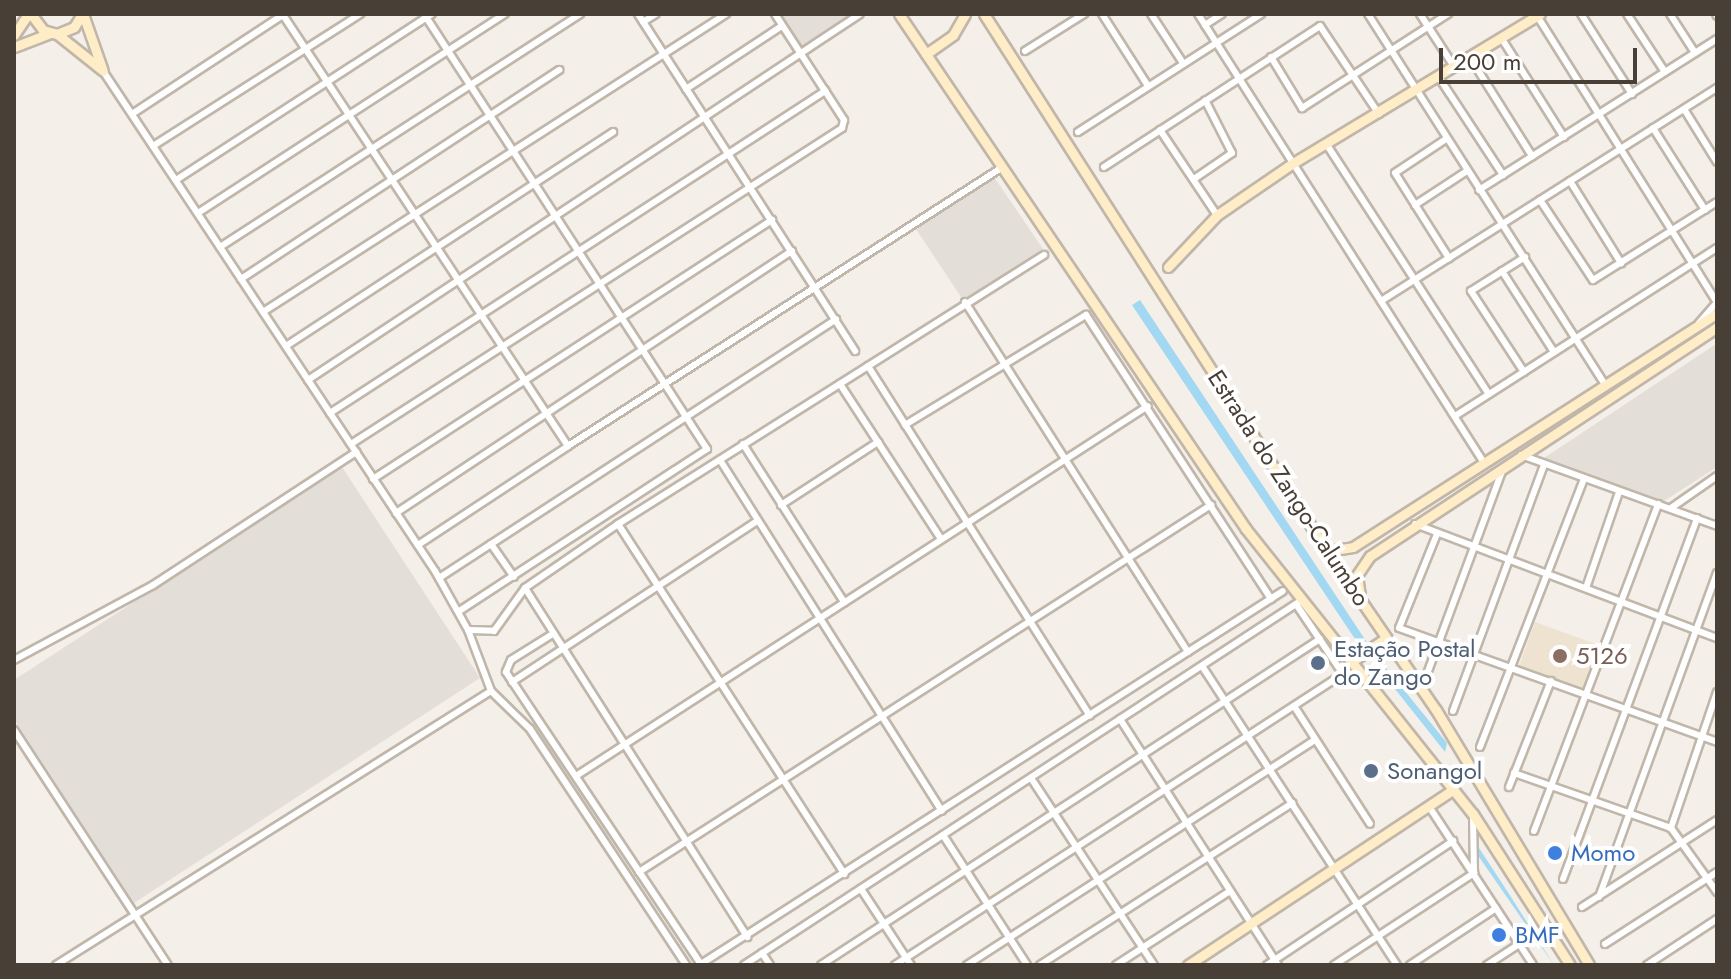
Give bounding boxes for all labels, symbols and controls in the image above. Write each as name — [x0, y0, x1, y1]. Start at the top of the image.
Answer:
scale bar — [1443, 32, 1641, 82]
text: 200 m — [1453, 44, 1521, 79]
street label: Estrada do Zango-Calumbo — [1202, 365, 1376, 611]
place label: Estação Postal do Zango — [1334, 635, 1476, 691]
place label: 5126 — [1576, 642, 1628, 670]
marker: 5126 — [1551, 647, 1569, 665]
marker: Estação Postal do Zango — [1309, 654, 1327, 672]
place label: Sonangol — [1387, 757, 1482, 785]
marker: Sonangol — [1362, 762, 1380, 780]
place label: Momo — [1571, 839, 1635, 867]
marker: Momo — [1546, 844, 1564, 862]
place label: BMF — [1515, 921, 1560, 949]
marker: BMF — [1490, 926, 1508, 944]

